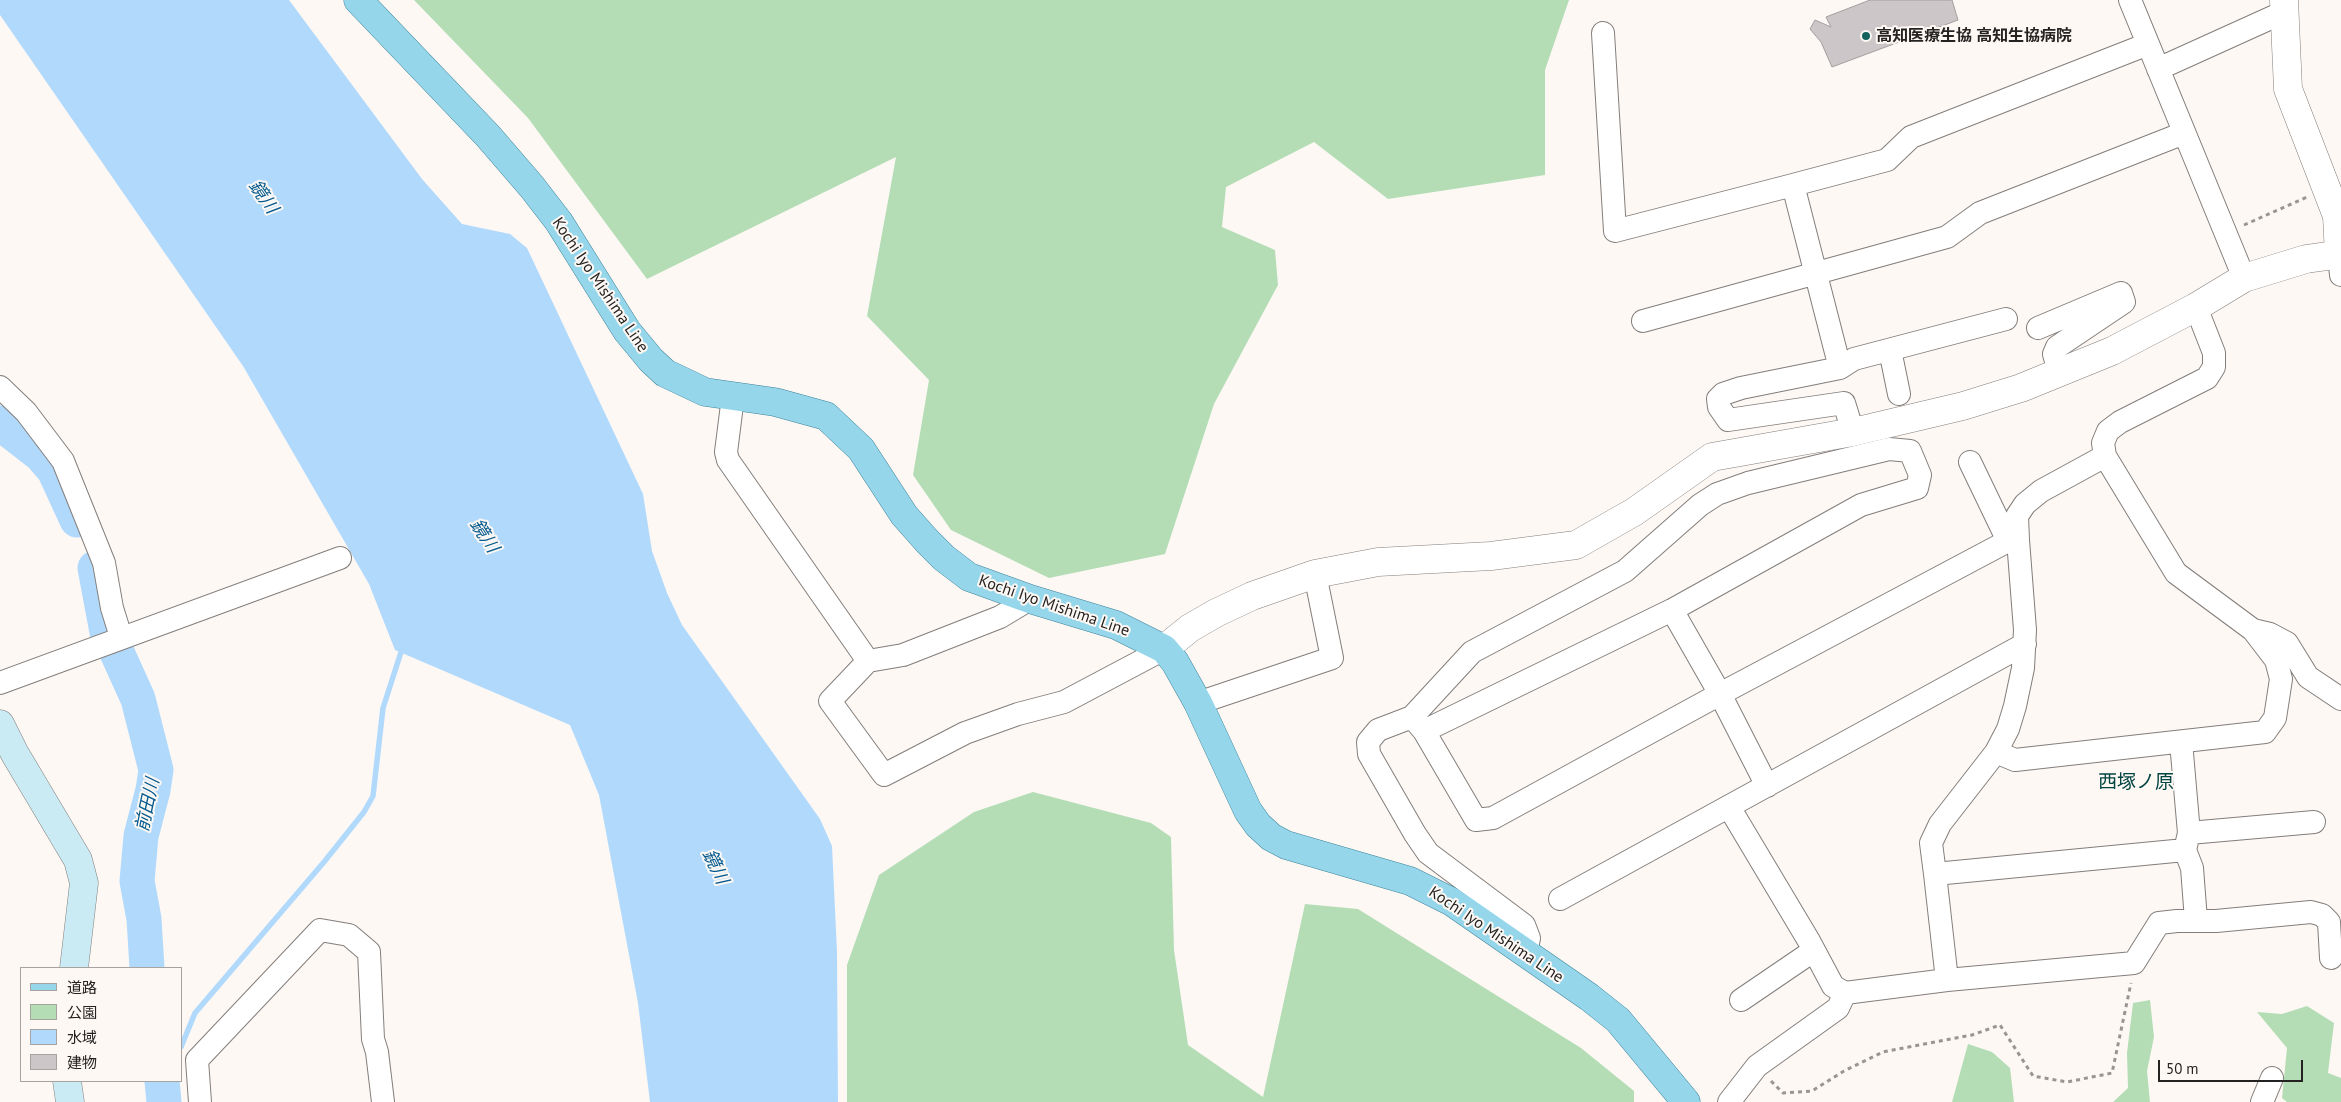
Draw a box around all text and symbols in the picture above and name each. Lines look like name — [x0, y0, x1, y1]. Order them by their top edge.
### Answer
place label: 高知医療生協 高知生協病院 — [1876, 26, 2072, 46]
marker: 高知医療生協 高知生協病院 — [1860, 30, 1872, 42]
water label: 鏡川 — [244, 176, 282, 218]
street label: Kochi Iyo Mishima Line — [548, 214, 652, 356]
water label: 鏡川 — [465, 515, 503, 557]
street label: Kochi Iyo Mishima Line — [976, 571, 1132, 641]
district label: 西塚ノ原 — [2098, 772, 2174, 794]
water label: 前田川 — [132, 776, 164, 834]
water label: 鏡川 — [697, 846, 733, 888]
street label: Kochi Iyo Mishima Line — [1425, 883, 1567, 987]
legend — [20, 967, 182, 1082]
text: 道路 — [67, 978, 97, 997]
text: 公園 — [67, 1003, 97, 1022]
text: 水域 — [67, 1028, 97, 1047]
scale bar — [2161, 1050, 2306, 1082]
text: 建物 — [67, 1053, 97, 1072]
text: 50 m — [2166, 1059, 2199, 1078]

